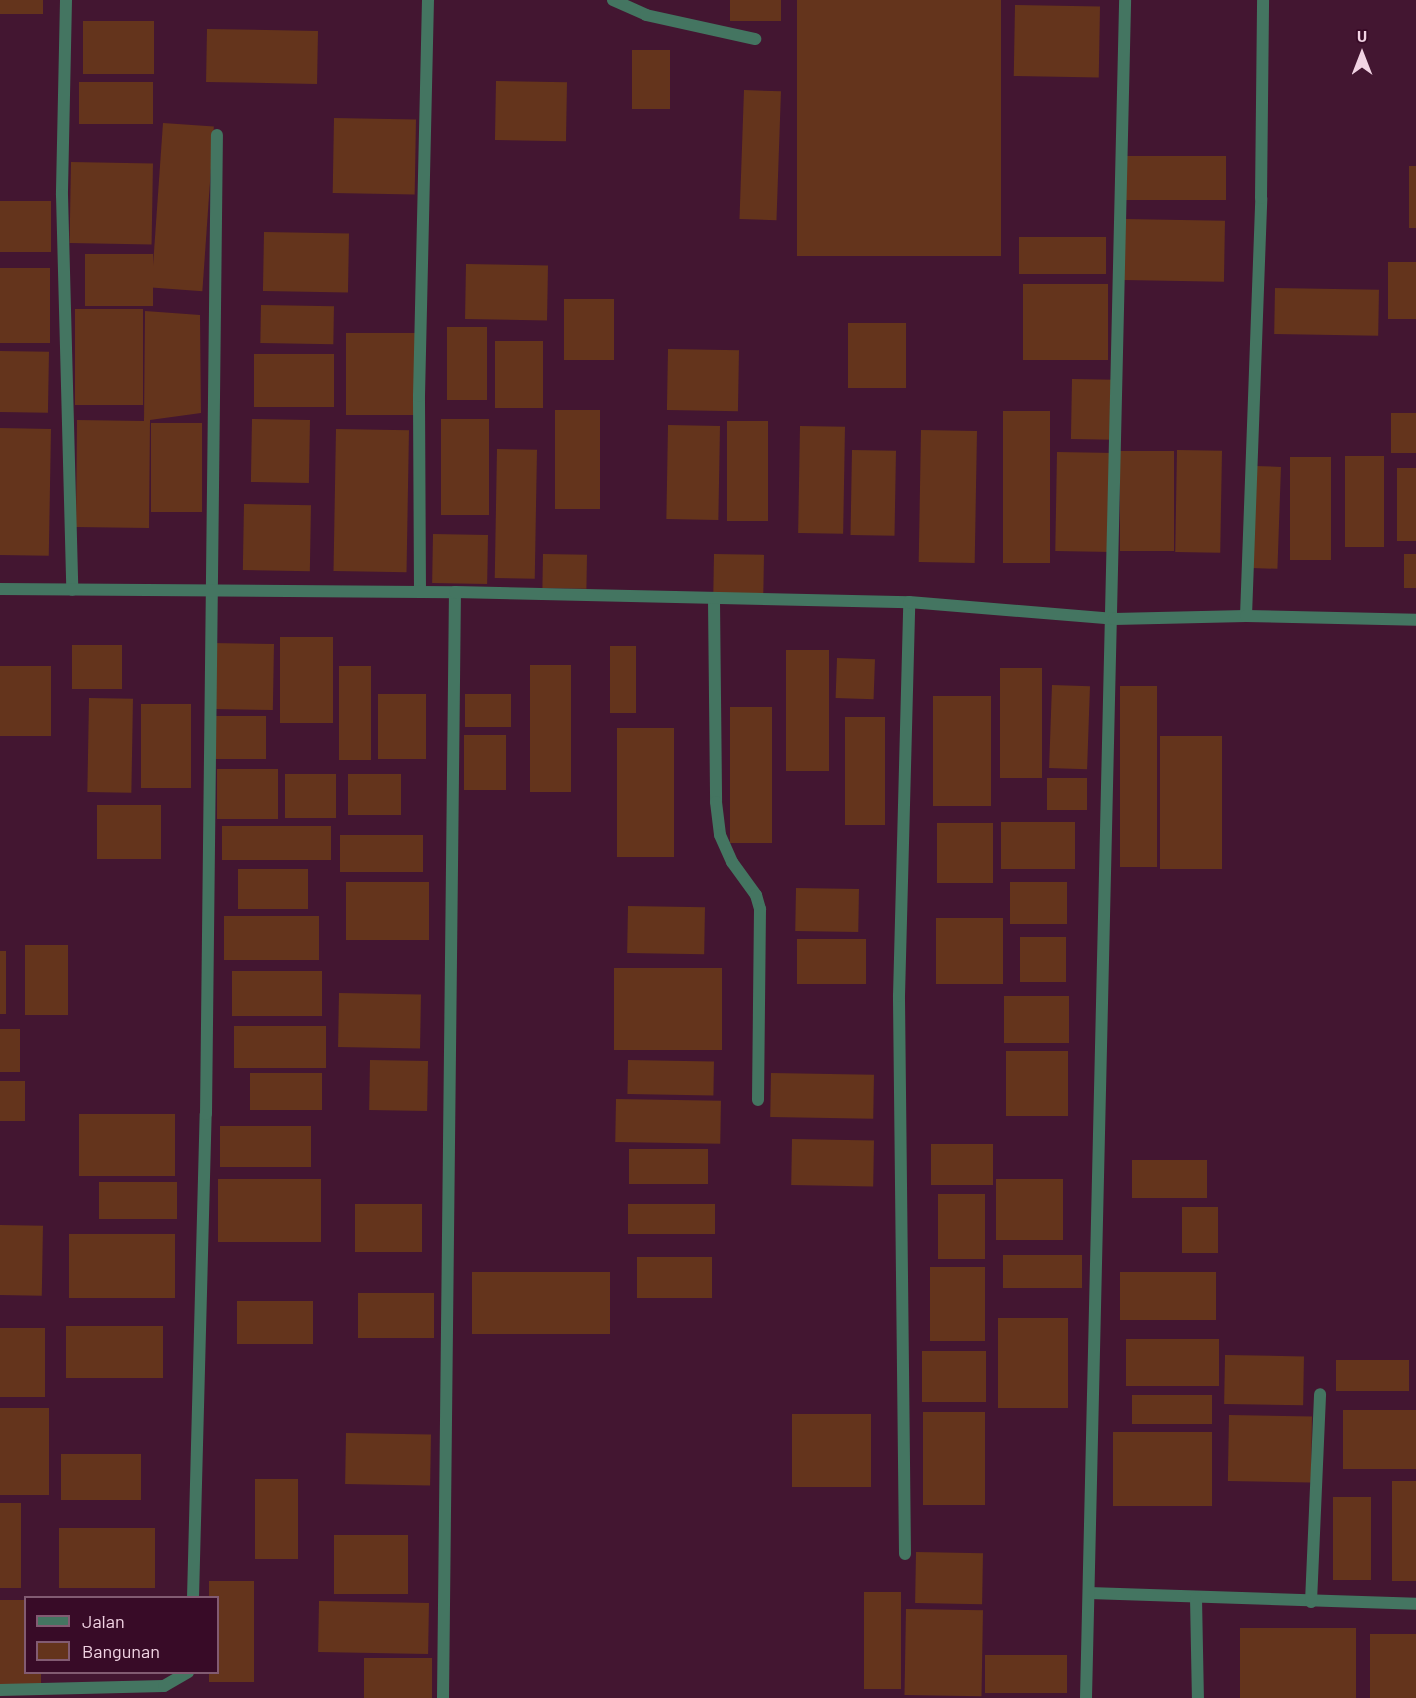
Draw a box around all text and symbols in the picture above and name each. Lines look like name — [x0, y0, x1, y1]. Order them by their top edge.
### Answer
north arrow — [1332, 24, 1392, 84]
text: U — [1357, 26, 1367, 45]
legend — [24, 1596, 219, 1674]
text: Jalan — [82, 1610, 125, 1632]
text: Bangunan — [82, 1640, 160, 1662]

